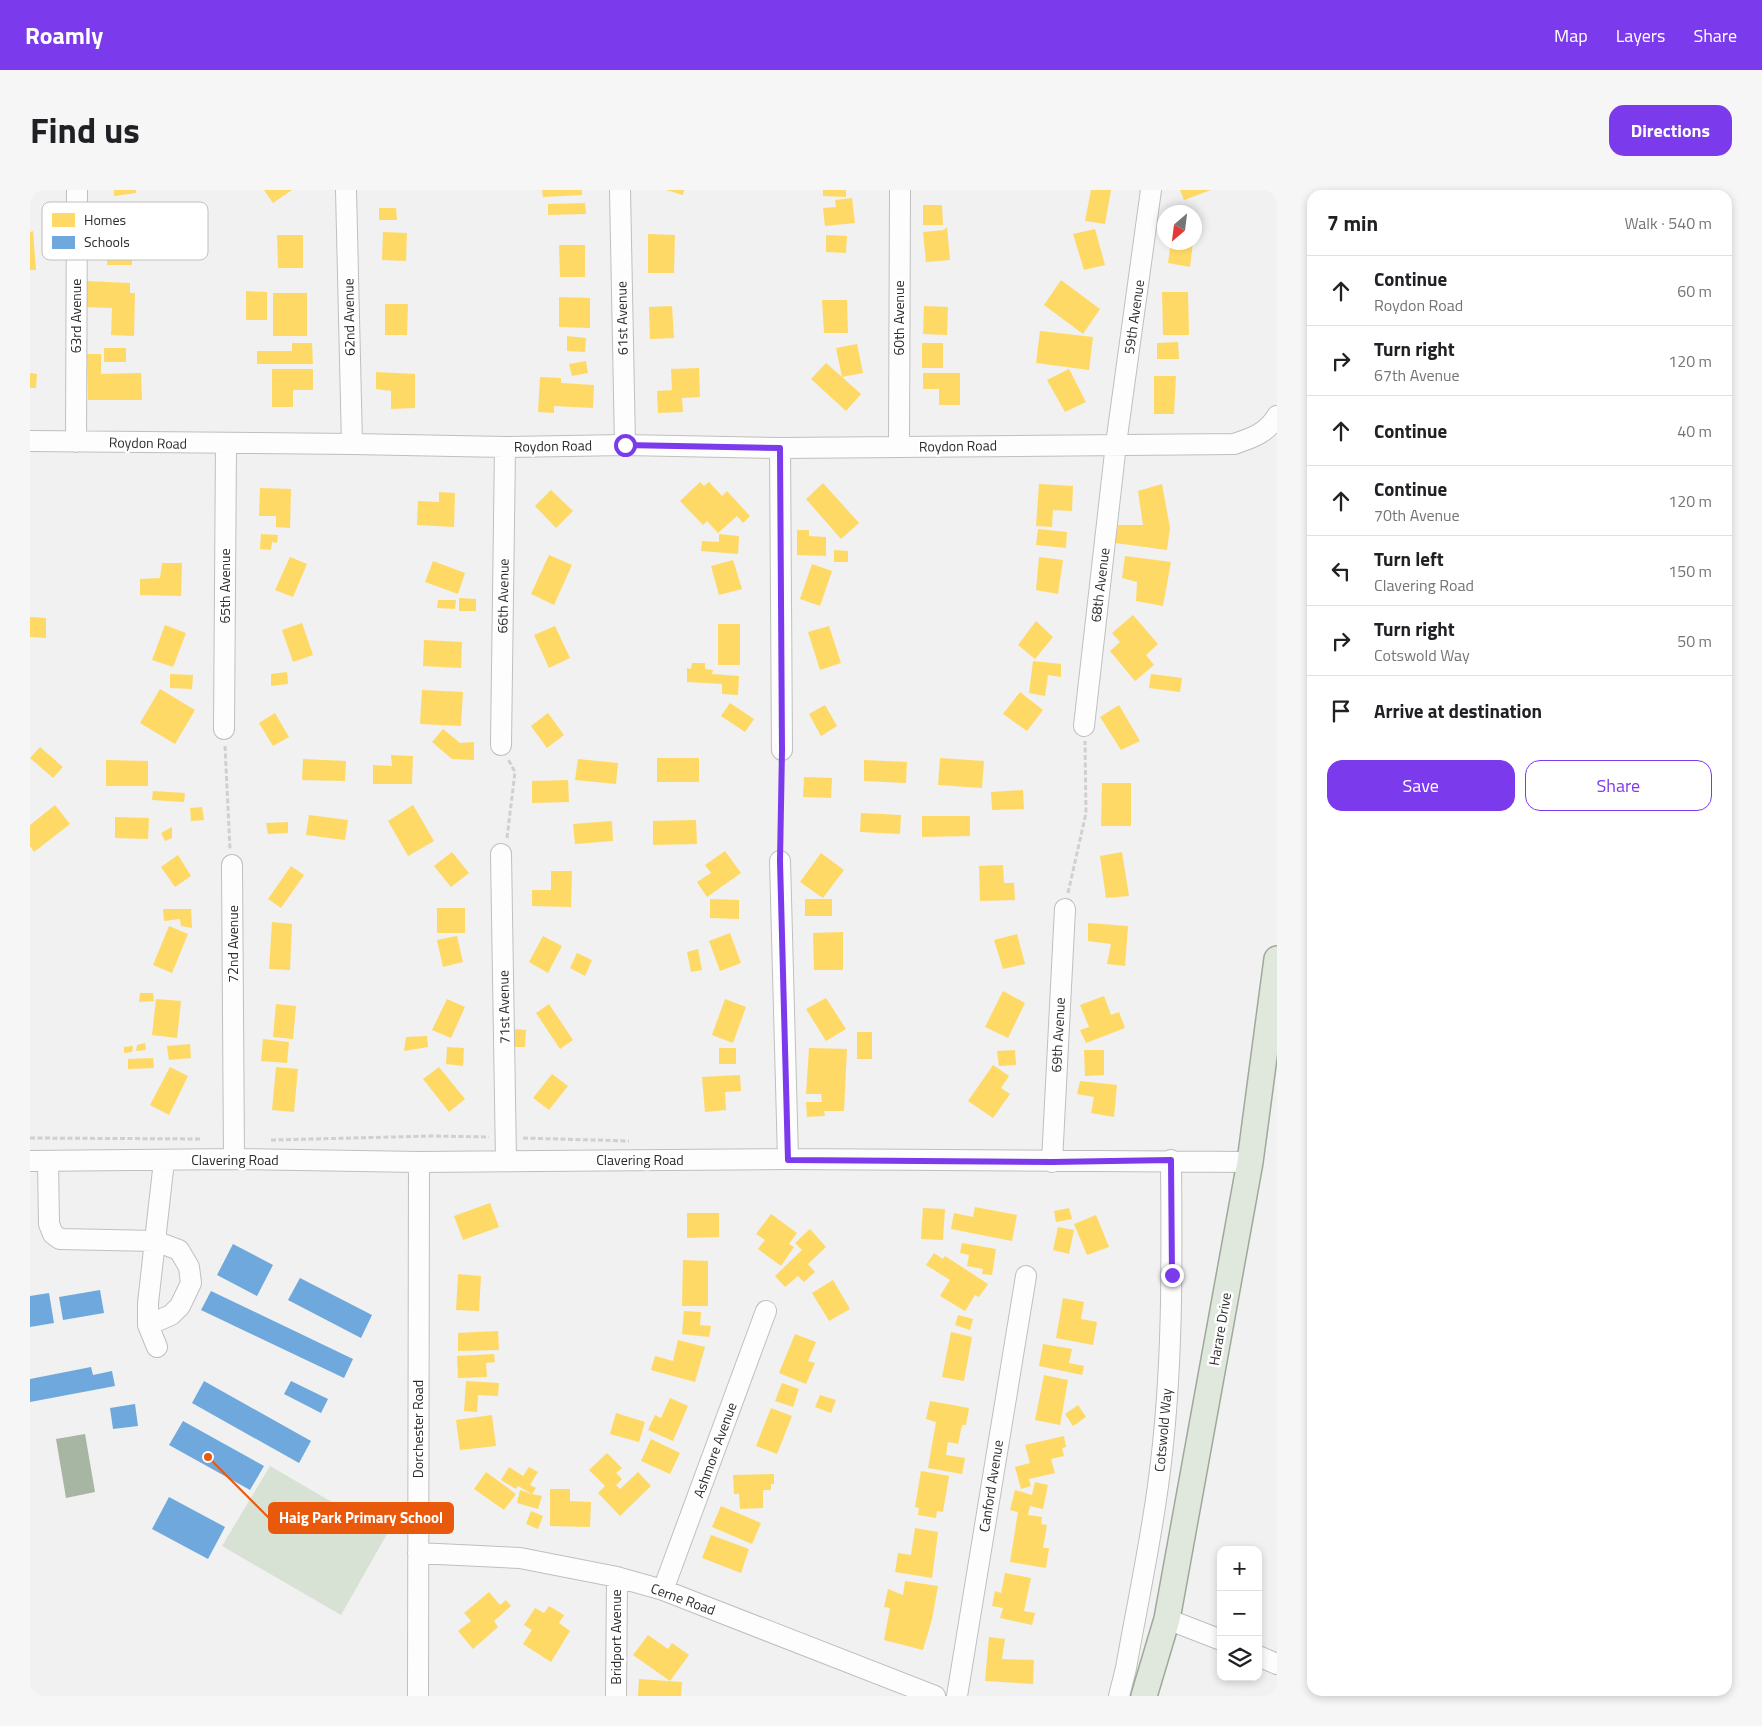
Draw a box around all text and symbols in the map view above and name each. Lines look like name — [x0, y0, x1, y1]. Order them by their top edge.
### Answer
text: Roamly — [25, 17, 103, 53]
text: Map — [1554, 22, 1588, 49]
text: Layers — [1616, 22, 1665, 49]
text: Share — [1693, 22, 1737, 49]
text: Find us — [30, 103, 140, 157]
button: Directions — [1609, 105, 1732, 156]
legend — [42, 202, 208, 260]
north arrow — [1157, 205, 1202, 250]
text: 7 min — [1327, 207, 1378, 239]
text: Homes — [84, 209, 126, 230]
text: Walk · 540 m — [1624, 211, 1712, 235]
text: Schools — [84, 231, 130, 252]
text: Continue — [1374, 264, 1447, 293]
icon: ahead — [1327, 277, 1355, 305]
street label: 62nd Avenue — [337, 278, 360, 356]
street label: 59th Avenue — [1118, 278, 1149, 356]
street label: 63rd Avenue — [65, 279, 86, 353]
text: 60 m — [1677, 279, 1712, 303]
street label: 61st Avenue — [610, 281, 633, 355]
street label: 60th Avenue — [888, 281, 909, 355]
text: Roydon Road — [1374, 293, 1463, 317]
text: Turn right — [1374, 334, 1455, 363]
icon: right — [1327, 347, 1355, 375]
text: 120 m — [1668, 349, 1712, 373]
text: 67th Avenue — [1374, 363, 1460, 387]
text: Continue — [1374, 416, 1447, 445]
icon: ahead — [1327, 417, 1355, 445]
text: 40 m — [1677, 419, 1712, 443]
street label: Roydon Road — [109, 431, 187, 454]
street label: Roydon Road — [514, 434, 592, 457]
route start — [614, 434, 637, 457]
street label: Roydon Road — [919, 434, 997, 457]
text: Continue — [1374, 474, 1447, 503]
icon: ahead — [1327, 487, 1355, 515]
text: 120 m — [1668, 489, 1712, 513]
text: 70th Avenue — [1374, 503, 1460, 527]
text: Turn left — [1374, 544, 1444, 573]
street label: 68th Avenue — [1085, 546, 1114, 623]
street label: 65th Avenue — [214, 549, 235, 623]
icon: left — [1327, 557, 1355, 585]
street label: 66th Avenue — [491, 558, 514, 634]
text: 150 m — [1668, 559, 1712, 583]
text: Clavering Road — [1374, 573, 1474, 597]
text: Turn right — [1374, 614, 1455, 643]
icon: right — [1327, 627, 1355, 655]
text: 50 m — [1677, 629, 1712, 653]
text: Cotswold Way — [1374, 643, 1470, 667]
text: Arrive at destination — [1374, 696, 1542, 725]
icon: arrive — [1327, 697, 1355, 725]
button: Save — [1327, 760, 1515, 811]
button: Share — [1525, 760, 1712, 811]
street label: 72nd Avenue — [222, 905, 243, 983]
street label: 71st Avenue — [492, 970, 515, 1044]
street label: 69th Avenue — [1045, 997, 1070, 1073]
street label: Clavering Road — [191, 1149, 279, 1170]
street label: Clavering Road — [596, 1149, 684, 1170]
route end — [1161, 1264, 1184, 1287]
street label: Harare Drive — [1203, 1291, 1236, 1367]
street label: Dorchester Road — [407, 1380, 428, 1478]
street label: Cotswold Way — [1148, 1387, 1177, 1473]
street label: Ashmore Avenue — [688, 1399, 742, 1500]
street label: Canford Avenue — [973, 1438, 1008, 1533]
callout: Haig Park Primary School — [269, 1503, 453, 1533]
text: Haig Park Primary School — [279, 1506, 443, 1529]
map controls — [1217, 1546, 1262, 1681]
button: + — [1217, 1546, 1262, 1591]
street label: Cerne Road — [648, 1577, 718, 1620]
street label: Bridport Avenue — [605, 1589, 626, 1685]
button: − — [1217, 1591, 1262, 1636]
button: layers — [1217, 1636, 1262, 1681]

